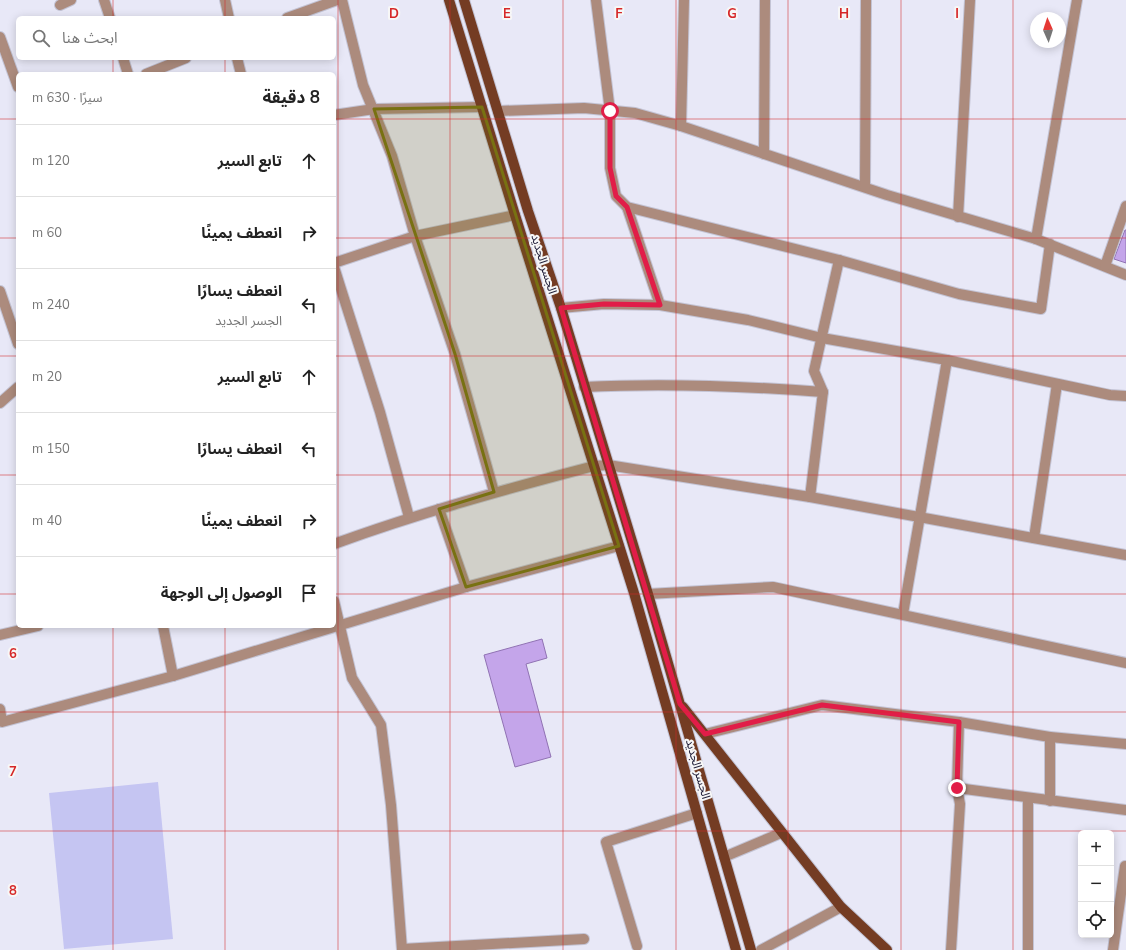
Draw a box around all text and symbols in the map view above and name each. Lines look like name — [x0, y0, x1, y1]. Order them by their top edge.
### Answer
text: D — [389, 5, 399, 23]
text: E — [503, 5, 511, 23]
text: F — [615, 5, 623, 23]
text: G — [727, 5, 737, 23]
text: H — [839, 5, 849, 23]
text: I — [955, 5, 959, 23]
north arrow — [1030, 12, 1066, 48]
search box — [16, 16, 336, 60]
icon: search — [30, 27, 52, 49]
text: ابحث هنا — [62, 28, 118, 48]
text: 8 دقيقة — [262, 86, 320, 109]
text: سيرًا · 630 m — [32, 89, 103, 107]
route start — [601, 102, 619, 120]
icon: ahead — [298, 150, 320, 172]
text: تابع السير — [218, 151, 282, 171]
text: 120 m — [32, 152, 70, 170]
icon: right — [298, 222, 320, 244]
text: انعطف يمينًا — [201, 223, 282, 243]
text: 60 m — [32, 224, 62, 242]
street label: الجسر الجديد — [527, 232, 561, 296]
text: انعطف يسارًا — [197, 281, 282, 301]
icon: left — [298, 294, 320, 316]
text: 240 m — [32, 296, 70, 314]
text: الجسر الجديد — [215, 312, 282, 330]
icon: ahead — [298, 366, 320, 388]
text: تابع السير — [218, 367, 282, 387]
text: 20 m — [32, 368, 62, 386]
icon: left — [298, 438, 320, 460]
text: انعطف يسارًا — [197, 439, 282, 459]
text: 150 m — [32, 440, 70, 458]
icon: right — [298, 510, 320, 532]
text: انعطف يمينًا — [201, 511, 282, 531]
text: 40 m — [32, 512, 62, 530]
icon: arrive — [298, 582, 320, 604]
text: الوصول إلى الوجهة — [161, 583, 282, 603]
text: 6 — [9, 645, 17, 663]
street label: الجسر الجديد — [682, 737, 714, 801]
text: 7 — [9, 763, 17, 781]
route end — [948, 779, 966, 797]
map controls — [1078, 830, 1114, 938]
button: + — [1078, 830, 1114, 866]
button: − — [1078, 866, 1114, 902]
text: 8 — [9, 882, 17, 900]
button: locate — [1078, 902, 1114, 938]

